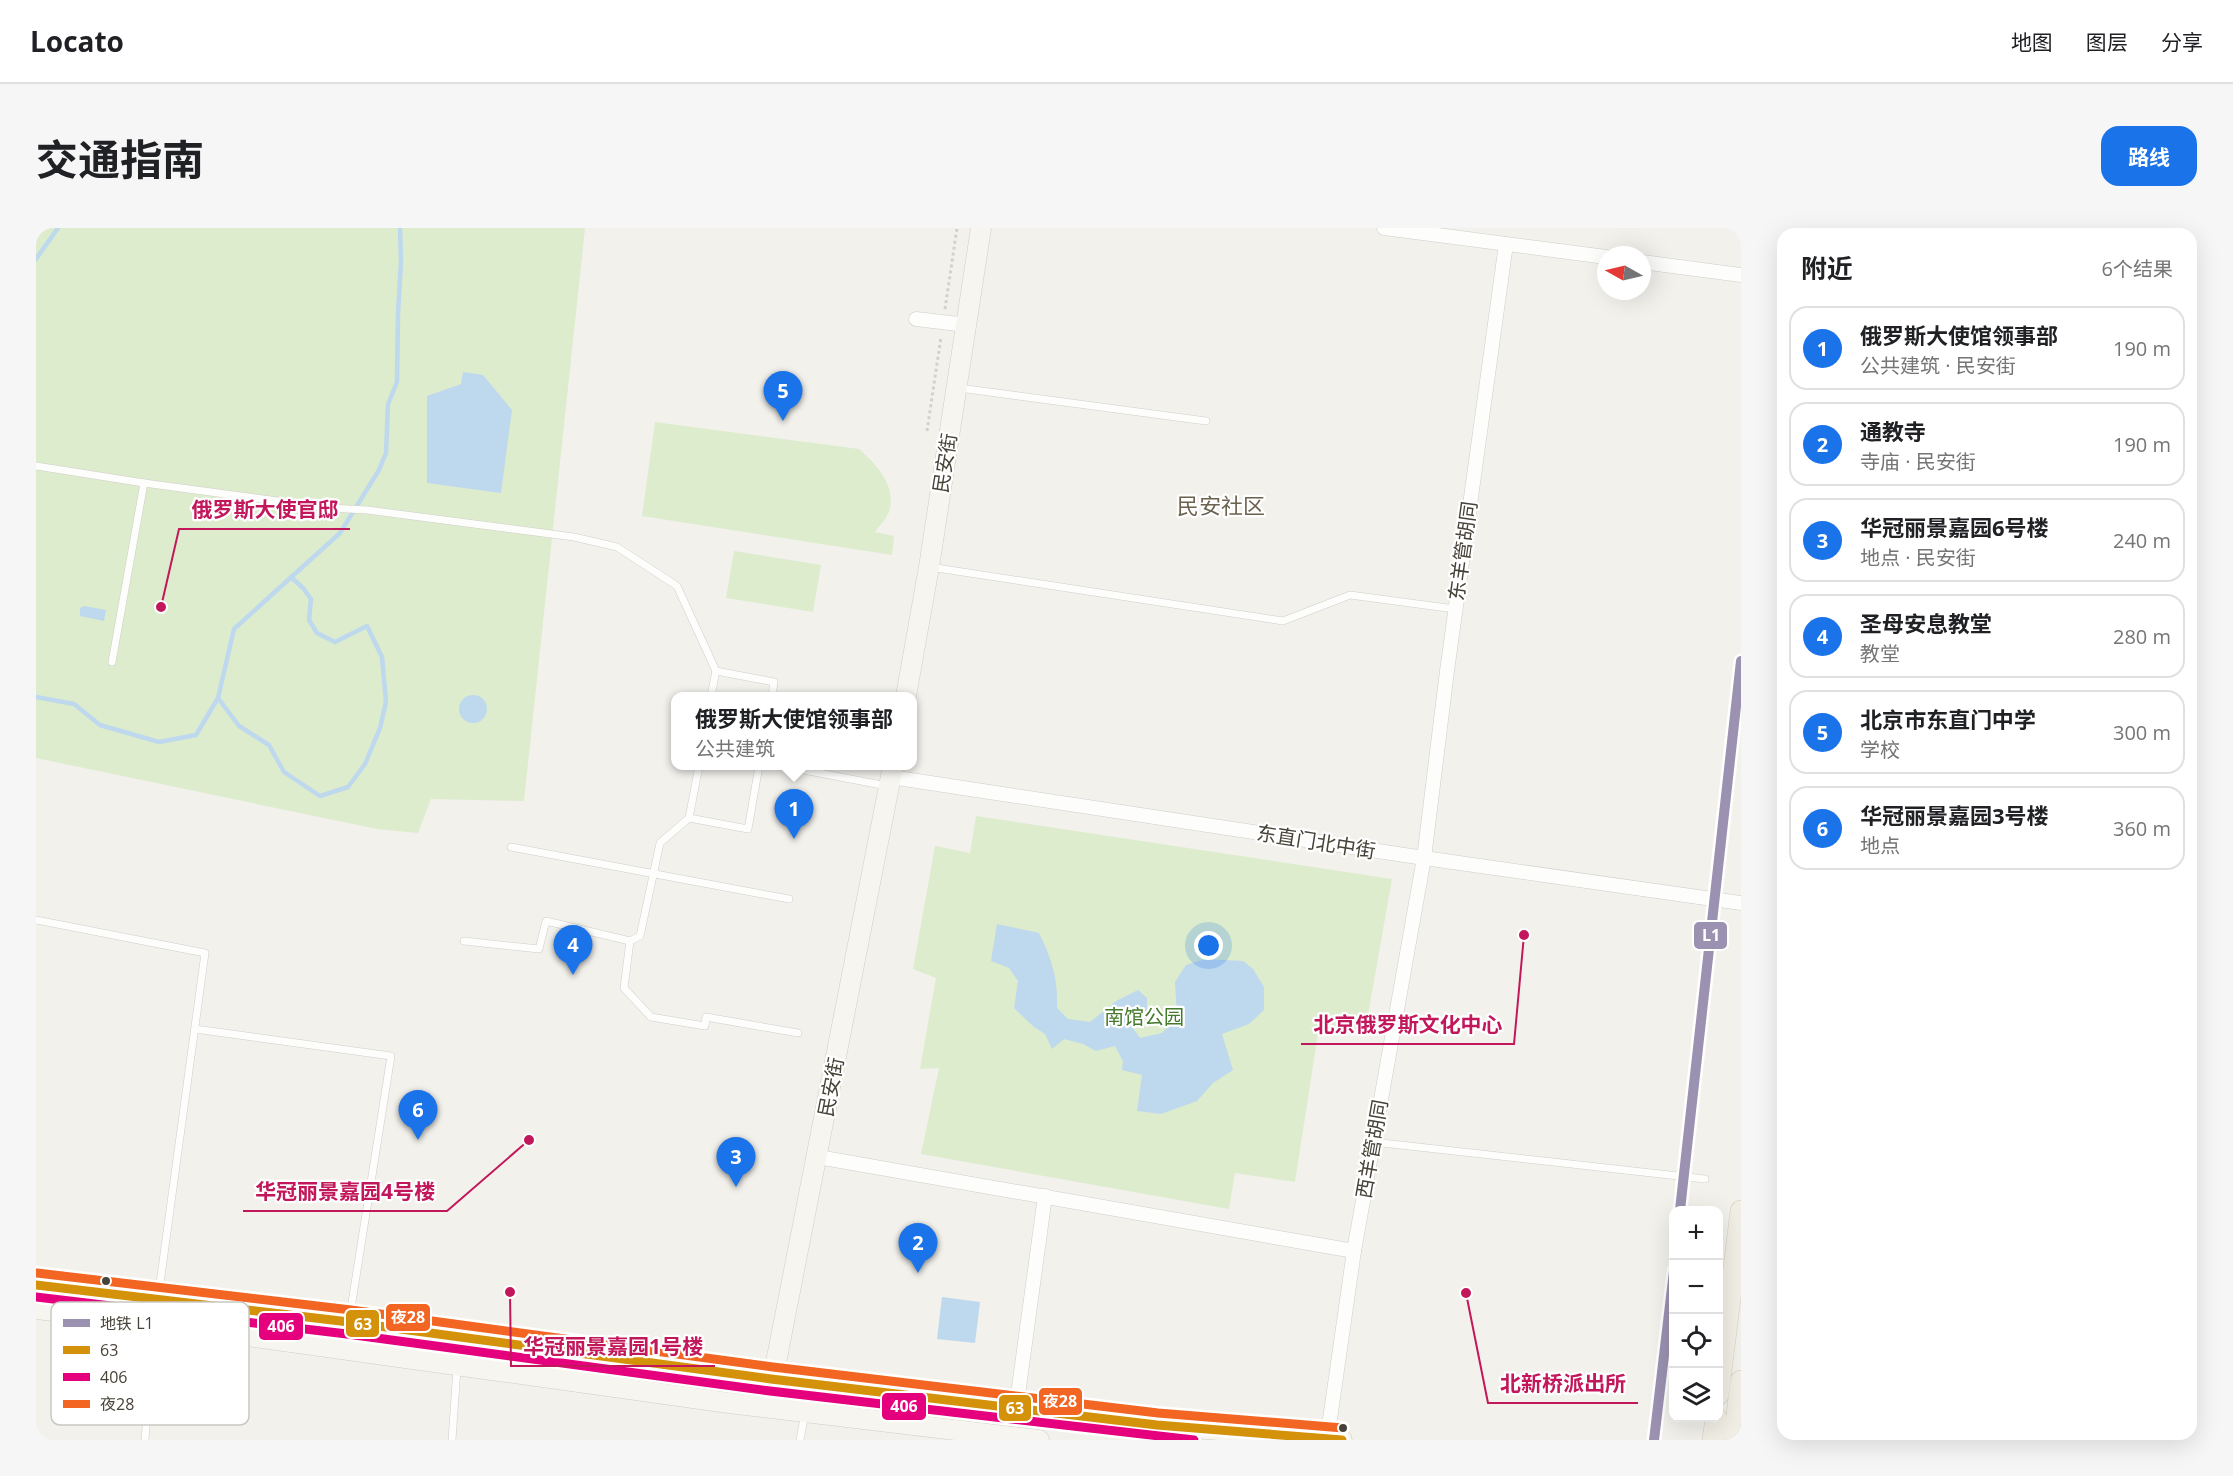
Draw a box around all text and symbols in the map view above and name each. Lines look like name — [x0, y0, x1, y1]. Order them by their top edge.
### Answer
text: Locato — [30, 22, 124, 60]
text: 地图 — [2011, 28, 2053, 56]
text: 图层 — [2086, 28, 2128, 56]
text: 分享 — [2161, 28, 2203, 56]
button: 路线 — [2101, 126, 2197, 186]
text: 交通指南 — [36, 130, 204, 187]
north arrow — [1597, 246, 1651, 300]
text: 附近 — [1801, 250, 1853, 286]
text: 6个结果 — [2102, 255, 2173, 282]
text: 俄罗斯大使馆领事部 — [1860, 320, 2058, 350]
text: 1 — [1817, 335, 1828, 362]
text: 190 m — [2113, 335, 2171, 362]
text: 公共建筑 · 民安街 — [1860, 352, 2016, 379]
pin: 5 — [764, 372, 802, 421]
text: 通教寺 — [1860, 416, 1926, 446]
street label: 民安街 — [926, 431, 963, 495]
text: 2 — [1817, 431, 1828, 458]
text: 190 m — [2113, 431, 2171, 458]
text: 寺庙 · 民安街 — [1860, 448, 1976, 475]
callout: 俄罗斯大使官邸 — [179, 490, 350, 529]
district label: 民安社区 — [1177, 490, 1265, 520]
text: 俄罗斯大使官邸 — [192, 495, 339, 523]
street label: 东羊管胡同 — [1442, 500, 1483, 602]
text: 华冠丽景嘉园6号楼 — [1860, 512, 2049, 542]
text: 3 — [1817, 527, 1828, 554]
text: 240 m — [2113, 527, 2171, 554]
text: 地点 · 民安街 — [1860, 544, 1976, 571]
text: 圣母安息教堂 — [1860, 608, 1992, 638]
text: 4 — [1817, 623, 1828, 650]
text: 280 m — [2113, 623, 2171, 650]
text: 教堂 — [1860, 640, 1900, 667]
popup — [671, 692, 917, 770]
text: 俄罗斯大使馆领事部 — [695, 703, 893, 733]
text: 北京市东直门中学 — [1860, 704, 2036, 734]
text: 5 — [1817, 719, 1828, 746]
text: 300 m — [2113, 719, 2171, 746]
text: 公共建筑 — [695, 735, 775, 762]
text: 学校 — [1860, 736, 1900, 763]
pin: 1 — [774, 790, 813, 839]
text: 华冠丽景嘉园3号楼 — [1860, 800, 2049, 830]
text: 6 — [1817, 815, 1828, 842]
text: 360 m — [2113, 815, 2171, 842]
street label: 东直门北中街 — [1255, 819, 1377, 864]
text: 地点 — [1860, 832, 1900, 859]
line badge: L1 — [1693, 921, 1728, 950]
text: L1 — [1702, 924, 1720, 946]
pin: 4 — [554, 926, 592, 975]
your location — [1194, 931, 1223, 960]
park label: 南馆公园 — [1104, 1003, 1184, 1030]
callout: 北京俄罗斯文化中心 — [1301, 1005, 1514, 1044]
text: 北京俄罗斯文化中心 — [1314, 1010, 1503, 1038]
street label: 民安街 — [812, 1055, 849, 1119]
pin: 6 — [398, 1090, 437, 1140]
street label: 西羊管胡同 — [1350, 1097, 1393, 1200]
pin: 3 — [716, 1138, 756, 1187]
callout: 华冠丽景嘉园4号楼 — [243, 1172, 447, 1211]
text: 华冠丽景嘉园4号楼 — [255, 1177, 435, 1205]
map controls — [1669, 1206, 1723, 1422]
button: + — [1669, 1206, 1723, 1260]
pin: 2 — [898, 1224, 938, 1273]
button: − — [1669, 1260, 1723, 1314]
unlabelled marker — [100, 1275, 112, 1287]
legend — [51, 1302, 249, 1425]
line badge: 夜28 — [385, 1303, 431, 1332]
text: 夜28 — [391, 1306, 425, 1328]
line badge: 63 — [345, 1309, 380, 1338]
text: 地铁 L1 — [100, 1312, 154, 1334]
line badge: 406 — [258, 1312, 304, 1341]
text: 63 — [354, 1313, 372, 1335]
button: locate — [1669, 1314, 1723, 1368]
text: 406 — [267, 1315, 295, 1337]
callout: 华冠丽景嘉园1号楼 — [511, 1327, 715, 1366]
text: 华冠丽景嘉园1号楼 — [523, 1332, 703, 1360]
text: 63 — [100, 1339, 118, 1361]
callout: 北新桥派出所 — [1488, 1364, 1638, 1403]
text: 406 — [100, 1366, 127, 1388]
button: layers — [1669, 1368, 1723, 1422]
text: 北新桥派出所 — [1500, 1369, 1626, 1397]
line badge: 夜28 — [1038, 1387, 1083, 1416]
text: 夜28 — [1043, 1390, 1077, 1412]
line badge: 406 — [881, 1392, 927, 1421]
text: 夜28 — [100, 1393, 134, 1415]
line badge: 63 — [998, 1394, 1032, 1422]
text: 406 — [890, 1395, 918, 1417]
text: 63 — [1006, 1397, 1024, 1419]
unlabelled marker — [1337, 1422, 1349, 1434]

